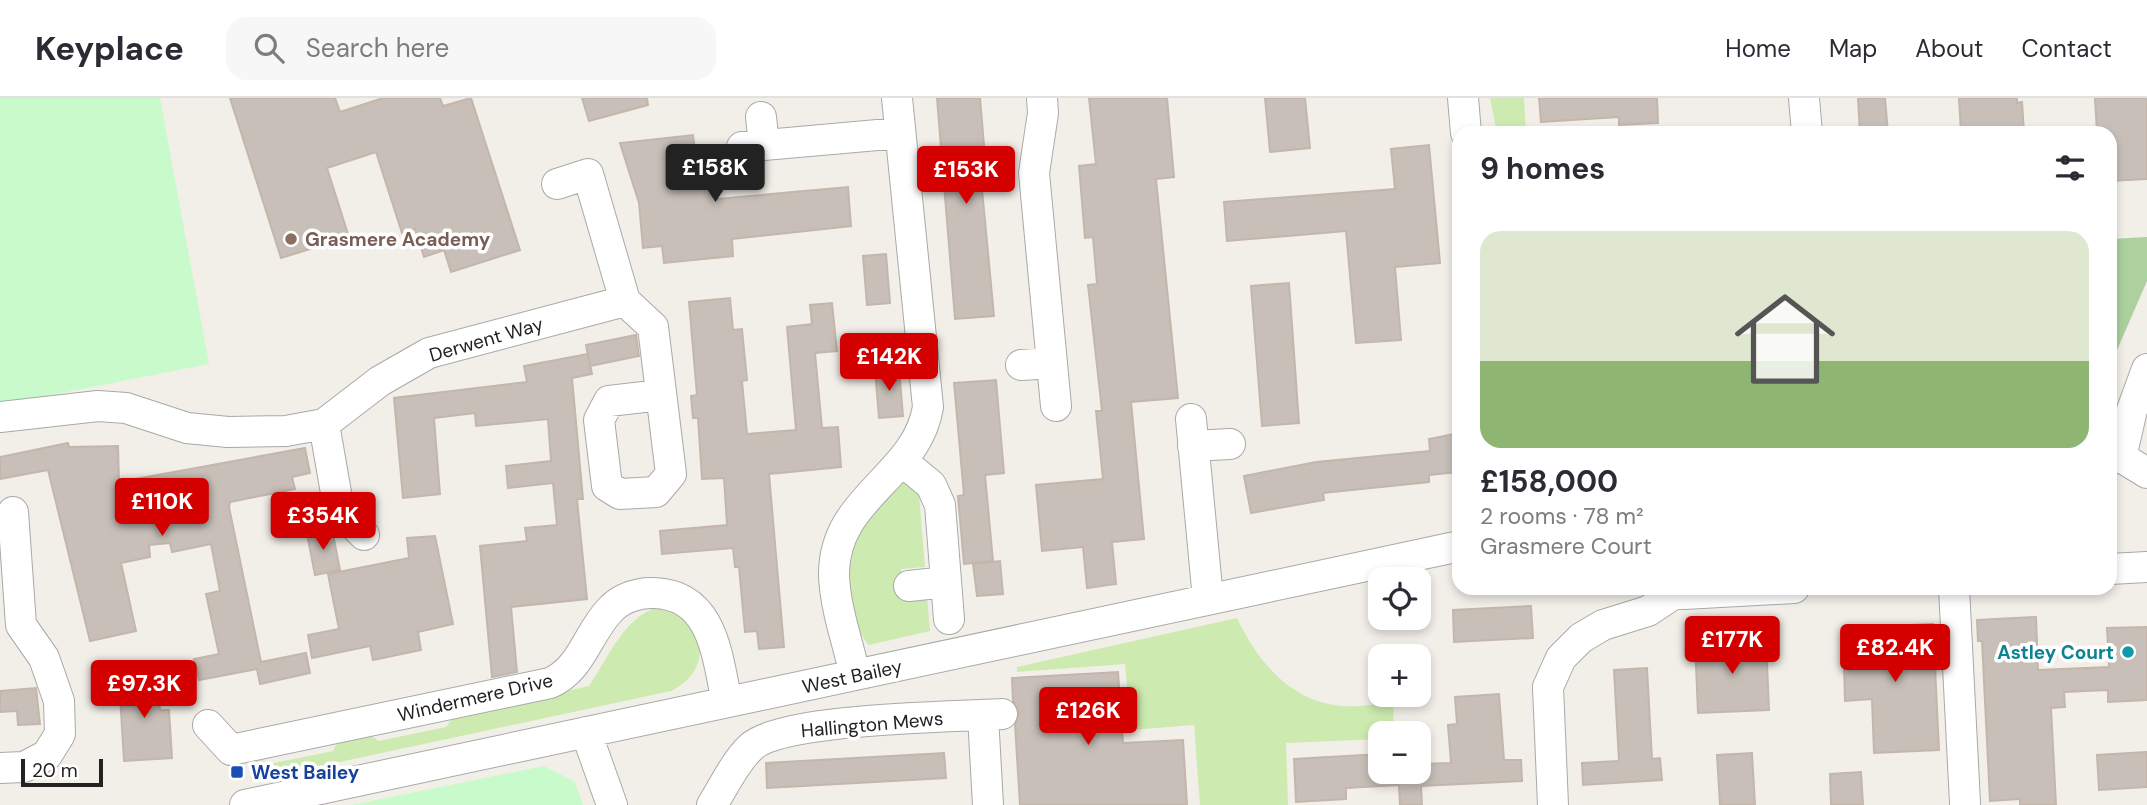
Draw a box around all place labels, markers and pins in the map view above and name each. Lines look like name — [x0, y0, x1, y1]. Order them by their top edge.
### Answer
pin: £158K — [666, 144, 764, 204]
pin: £153K — [917, 146, 1015, 206]
place label: Grasmere Academy — [305, 227, 491, 252]
marker: Grasmere Academy — [283, 231, 299, 247]
pin: £142K — [840, 334, 938, 393]
pin: £110K — [113, 478, 211, 538]
pin: £354K — [274, 492, 372, 552]
pin: £177K — [1683, 616, 1781, 676]
pin: £82.4K — [1838, 624, 1952, 684]
place label: Astley Court — [1997, 640, 2114, 665]
marker: Astley Court — [2120, 644, 2136, 660]
pin: £97.3K — [87, 660, 201, 720]
pin: £126K — [1039, 688, 1137, 747]
place label: West Bailey — [251, 760, 360, 785]
marker: West Bailey — [229, 764, 245, 780]

